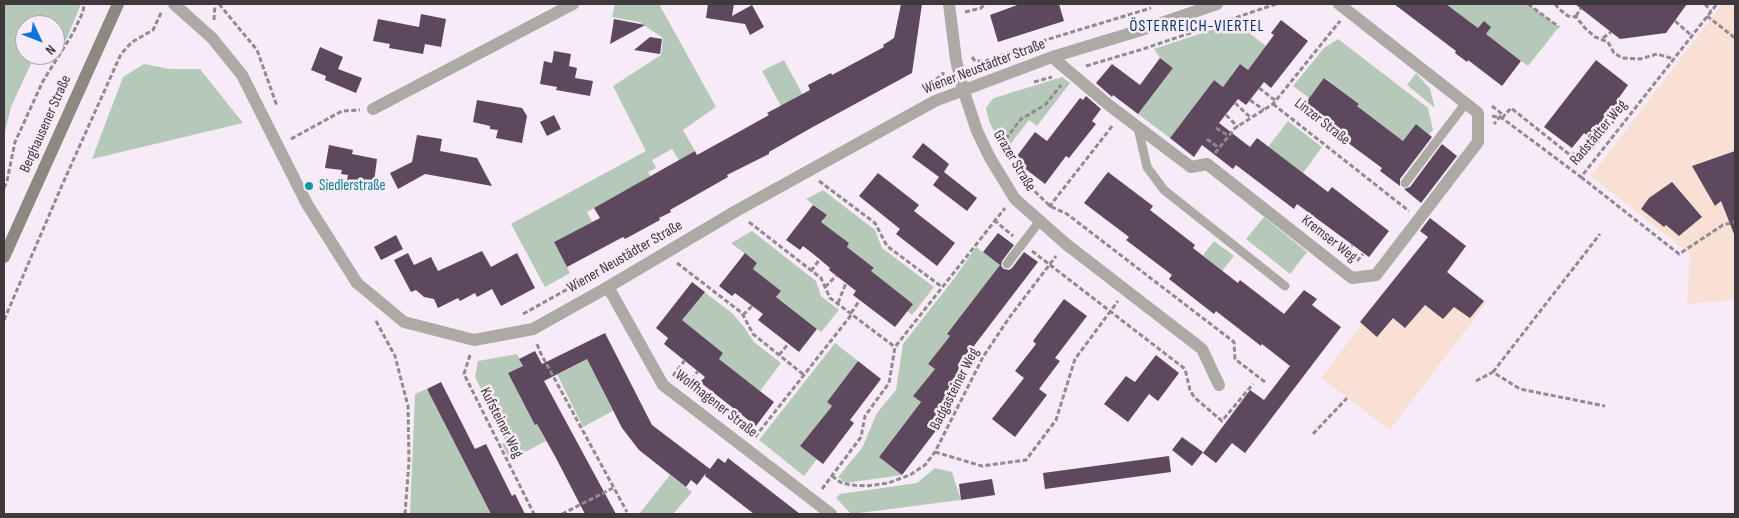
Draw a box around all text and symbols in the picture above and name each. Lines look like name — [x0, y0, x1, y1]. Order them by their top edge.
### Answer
north arrow — [15, 15, 65, 65]
district label: ÖSTERREICH-VIERTEL — [1127, 17, 1267, 37]
street label: Wiener Neustädter Straße — [920, 35, 1048, 99]
text: N — [42, 41, 59, 58]
street label: Berghausener Straße — [16, 72, 76, 176]
street label: Linzer Straße — [1291, 95, 1353, 149]
street label: Radstädter Weg — [1567, 97, 1631, 169]
street label: Grazer Straße — [989, 127, 1039, 195]
place label: Siedlerstraße — [319, 177, 386, 195]
marker: Siedlerstraße — [303, 180, 315, 192]
street label: Kremser Weg — [1297, 212, 1361, 266]
street label: Wiener Neustädter Straße — [564, 217, 686, 297]
street label: Badgasteiner Weg — [927, 345, 983, 433]
street label: Wolfhagener Straße — [671, 366, 761, 442]
street label: Kufsteiner Weg — [476, 385, 526, 461]

